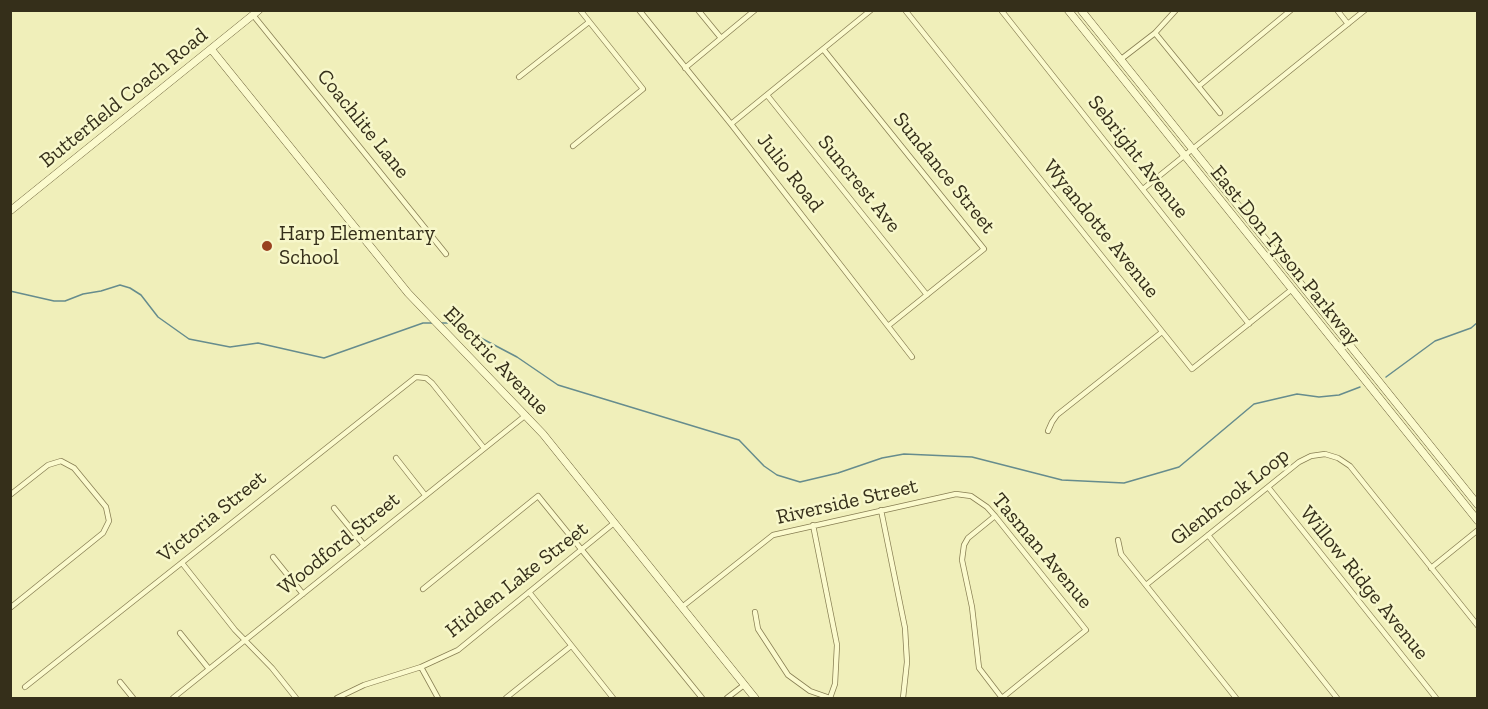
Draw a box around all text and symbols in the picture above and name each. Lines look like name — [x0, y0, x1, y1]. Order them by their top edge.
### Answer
street label: Butterfield Coach Road — [35, 23, 213, 173]
street label: Coachlite Lane — [311, 64, 415, 184]
street label: Sebright Avenue — [1082, 90, 1194, 224]
street label: Sundance Street — [888, 107, 1000, 239]
street label: Julio Road — [751, 129, 829, 217]
street label: Suncrest Ave — [812, 130, 906, 238]
street label: Wyandotte Avenue — [1037, 155, 1165, 303]
street label: East Don Tyson Parkway — [1205, 161, 1365, 351]
place label: Harp Elementary School — [279, 221, 435, 271]
marker: Harp Elementary School — [260, 239, 274, 253]
street label: Electric Avenue — [438, 302, 554, 420]
street label: Glenbrook Loop — [1166, 443, 1294, 551]
street label: Victoria Street — [153, 466, 271, 568]
street label: Riverside Street — [774, 474, 920, 530]
street label: Woodford Street — [273, 487, 405, 601]
street label: Tasman Avenue — [986, 488, 1098, 614]
street label: Willow Ridge Avenue — [1294, 501, 1434, 665]
street label: Hidden Lake Street — [441, 517, 593, 643]

